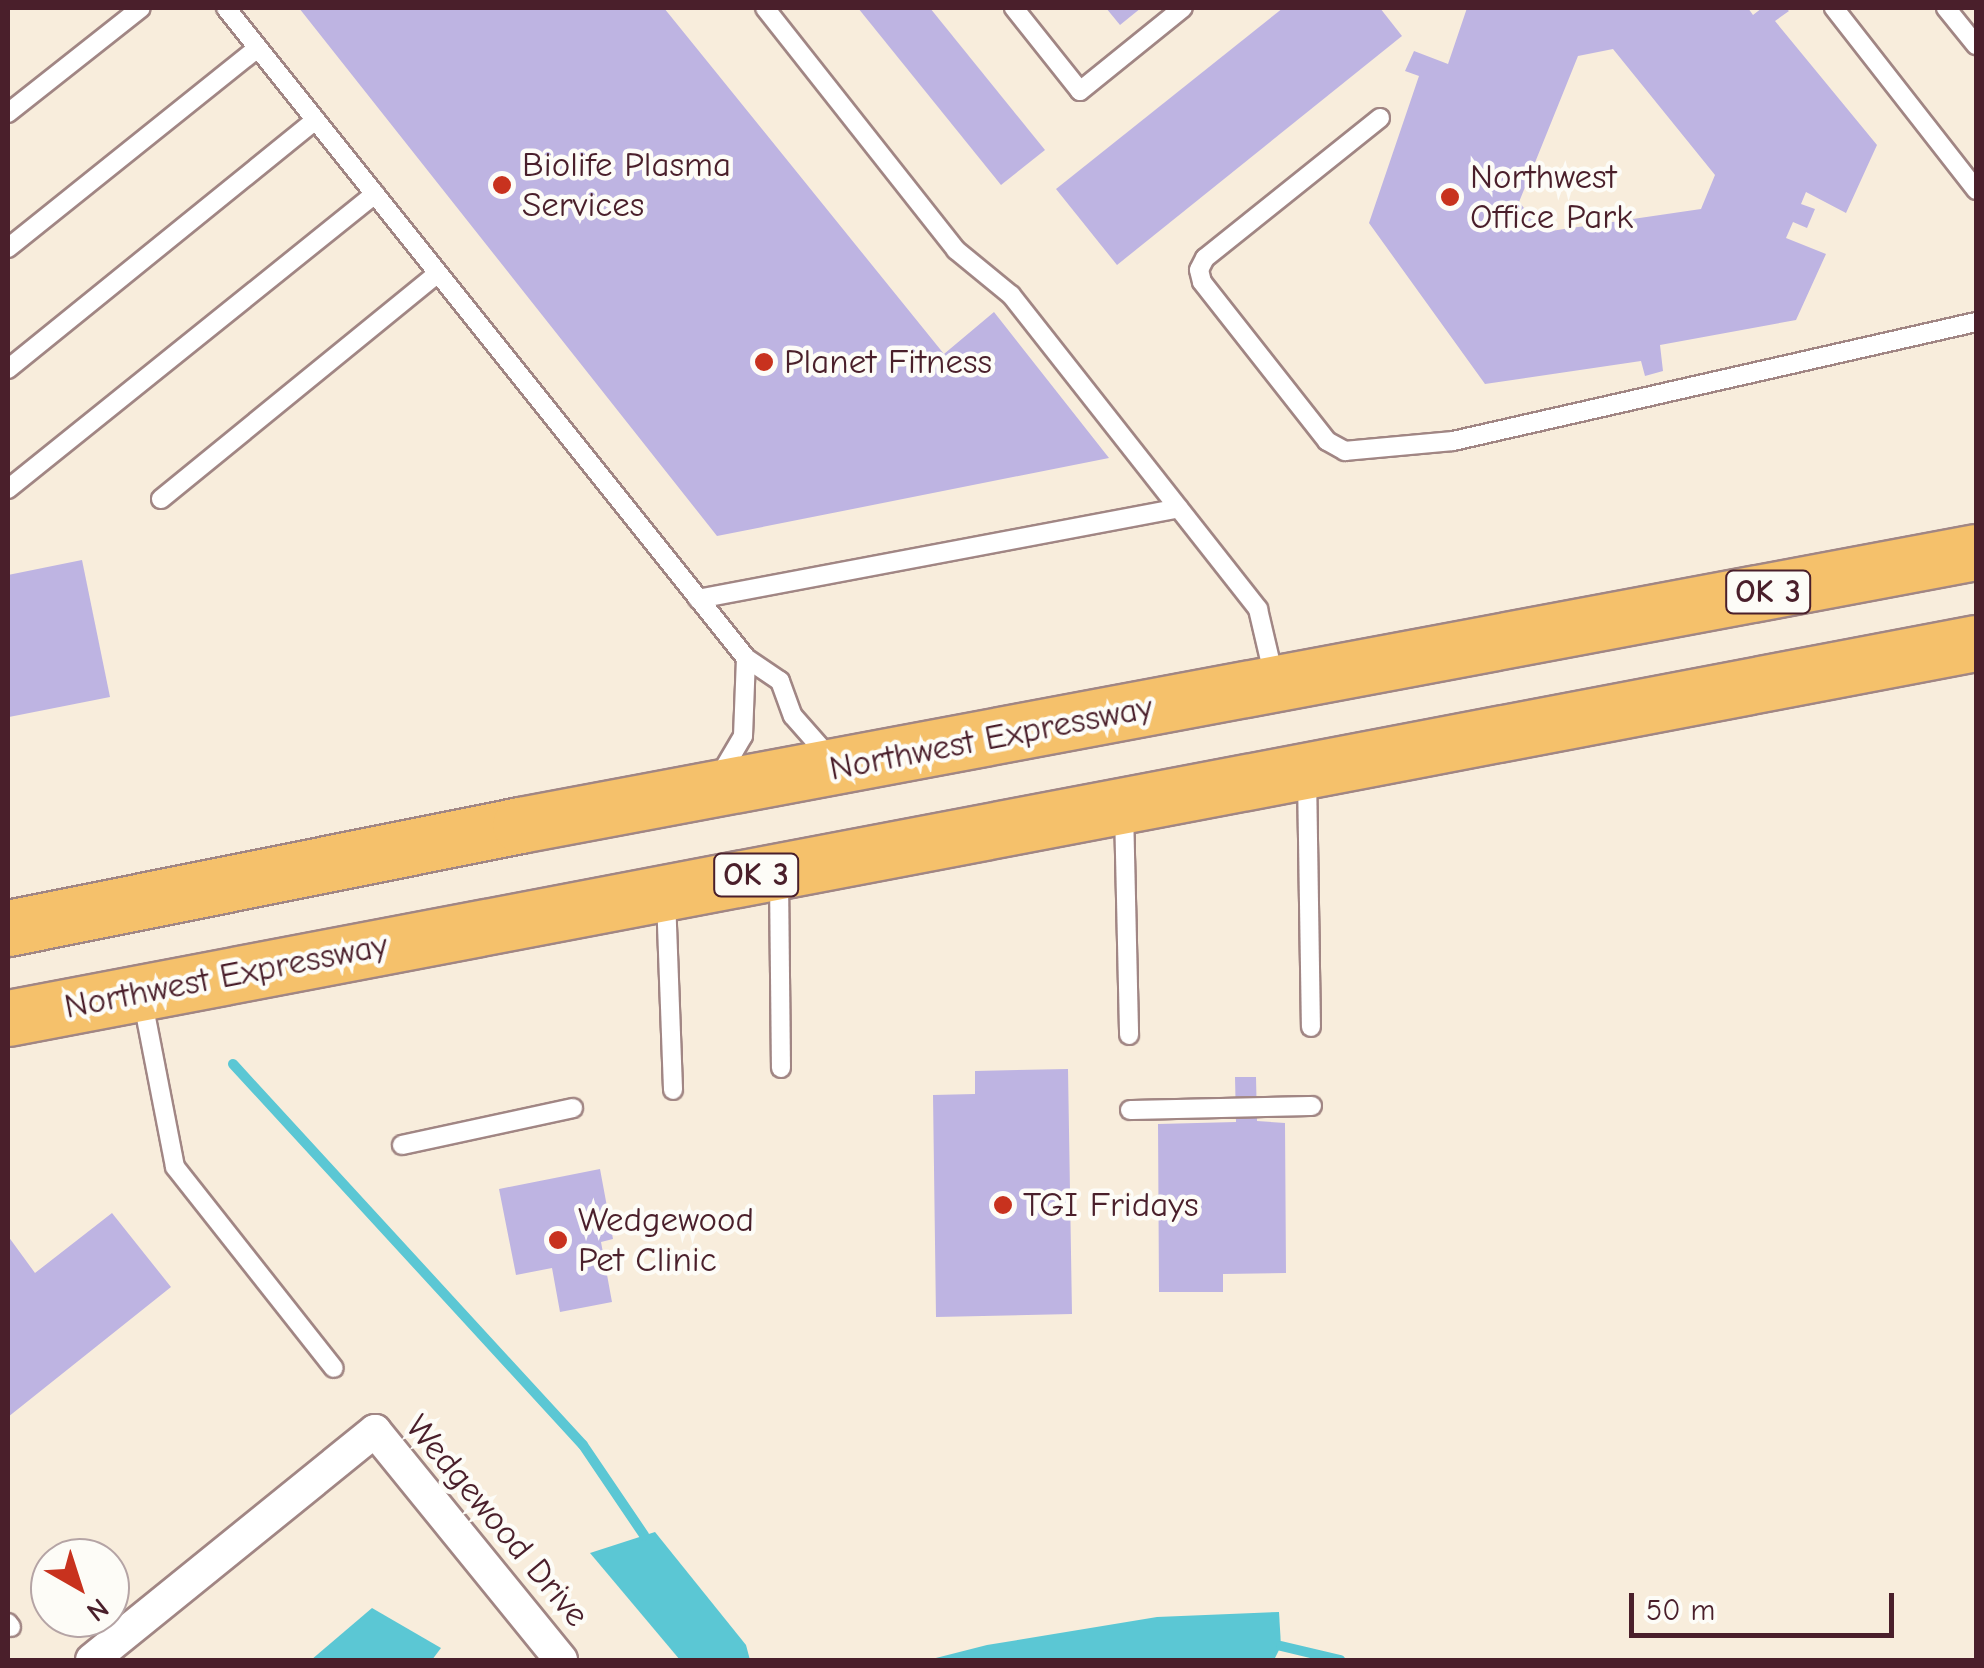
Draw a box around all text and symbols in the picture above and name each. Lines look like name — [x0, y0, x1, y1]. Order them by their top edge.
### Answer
place label: Biolife Plasma Services — [522, 144, 731, 226]
place label: Northwest Office Park — [1470, 156, 1633, 238]
marker: Biolife Plasma Services — [491, 174, 513, 196]
marker: Northwest Office Park — [1439, 186, 1461, 208]
place label: Planet Fitness — [784, 341, 992, 383]
marker: Planet Fitness — [753, 351, 775, 373]
road number: OK 3 — [1723, 565, 1813, 619]
street label: Northwest Expressway — [826, 686, 1156, 790]
road number: OK 3 — [711, 848, 801, 902]
street label: Northwest Expressway — [61, 924, 391, 1028]
place label: TGI Fridays — [1023, 1184, 1199, 1226]
marker: TGI Fridays — [992, 1194, 1014, 1216]
place label: Wedgewood Pet Clinic — [578, 1199, 754, 1281]
marker: Wedgewood Pet Clinic — [547, 1229, 569, 1251]
street label: Wedgewood Drive — [396, 1407, 598, 1635]
north arrow — [30, 1538, 130, 1638]
scale bar — [1634, 1573, 1899, 1635]
text: N — [80, 1592, 115, 1628]
text: 50 m — [1646, 1593, 1715, 1628]

